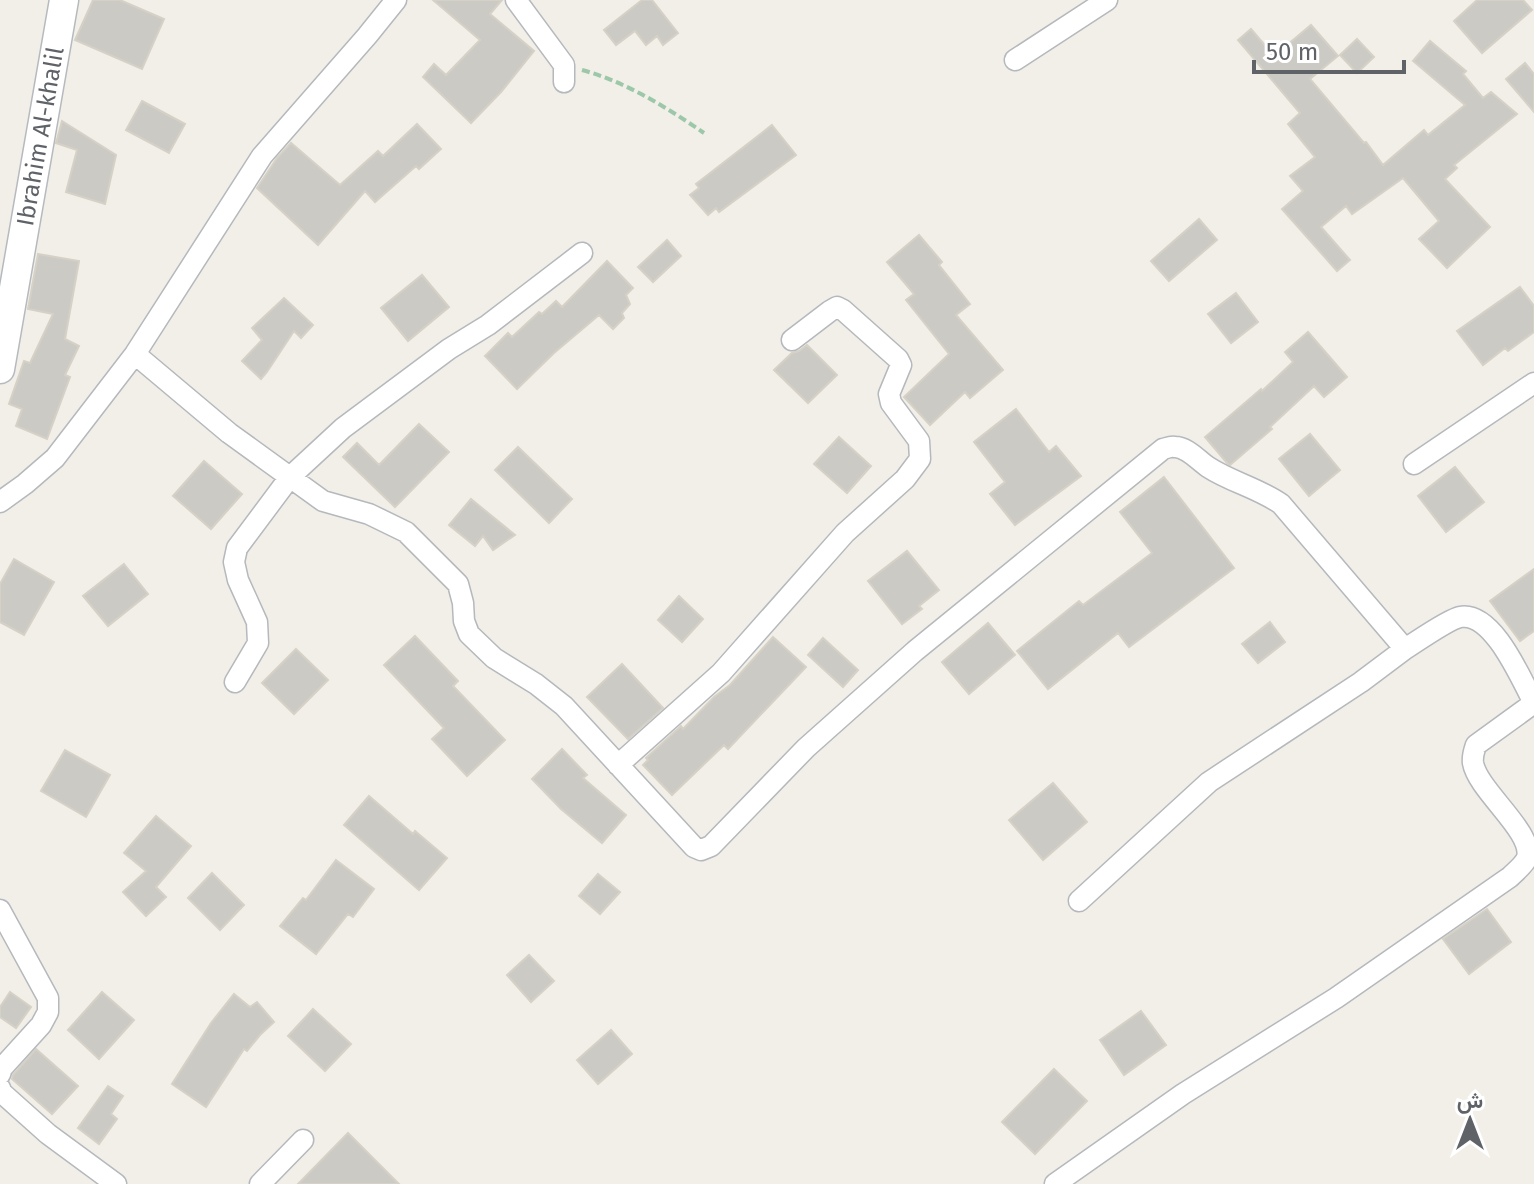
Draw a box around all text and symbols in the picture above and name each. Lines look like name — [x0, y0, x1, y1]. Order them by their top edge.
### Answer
scale bar — [1254, 24, 1404, 74]
text: 50 m — [1266, 38, 1318, 66]
street label: Ibrahim Al-khalil — [11, 45, 70, 228]
north arrow — [1430, 1080, 1510, 1160]
text: ش — [1457, 1087, 1483, 1114]

